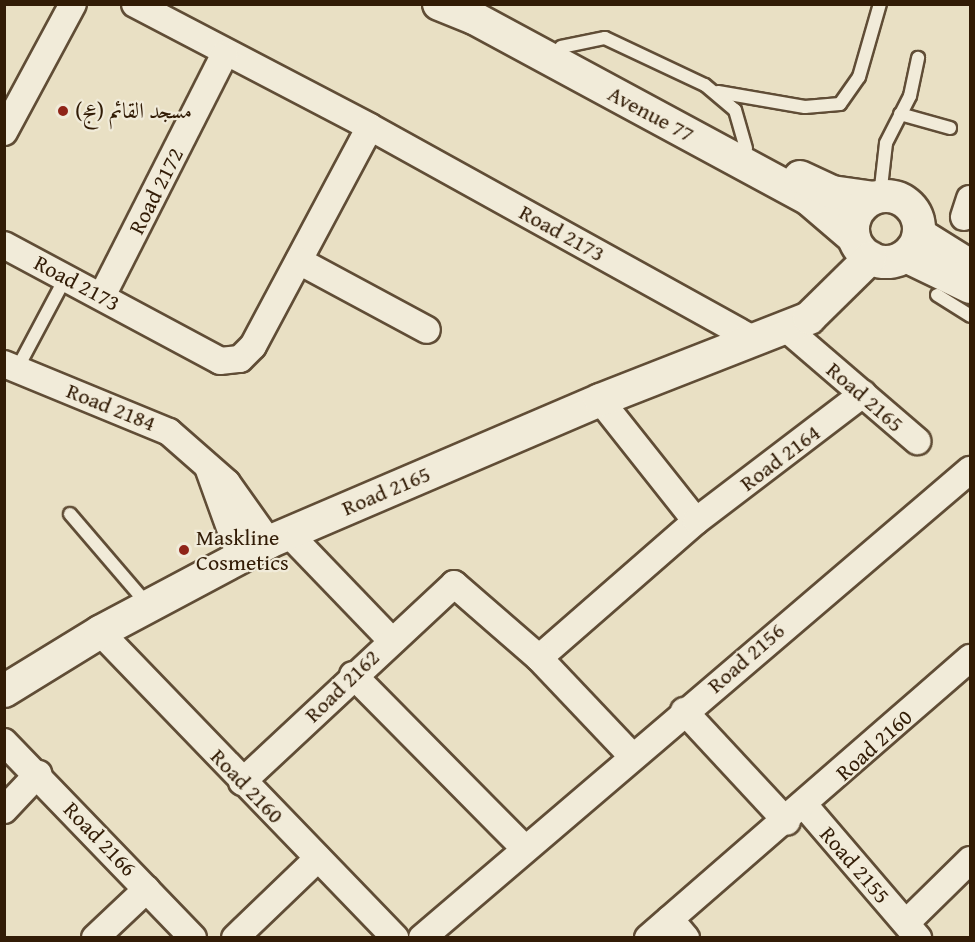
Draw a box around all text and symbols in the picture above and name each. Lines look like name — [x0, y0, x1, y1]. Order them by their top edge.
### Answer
street label: Avenue 77 — [603, 80, 699, 148]
place label: مسجد القائم (عج) — [75, 98, 192, 124]
marker: مسجد القائم (عج) — [56, 104, 70, 118]
street label: Road 2172 — [123, 143, 189, 239]
street label: Road 2173 — [515, 199, 609, 267]
street label: Road 2173 — [30, 249, 124, 317]
street label: Road 2165 — [821, 356, 909, 438]
street label: Road 2184 — [63, 377, 159, 437]
street label: Road 2164 — [735, 419, 825, 497]
street label: Road 2165 — [338, 461, 434, 521]
place label: Maskline Cosmetics — [196, 524, 289, 576]
marker: Maskline Cosmetics — [177, 543, 191, 557]
street label: Road 2156 — [702, 617, 790, 699]
street label: Road 2162 — [299, 644, 385, 728]
street label: Road 2160 — [831, 704, 917, 786]
street label: Road 2160 — [205, 743, 289, 829]
street label: Road 2166 — [58, 796, 142, 882]
street label: Road 2155 — [814, 821, 896, 909]

